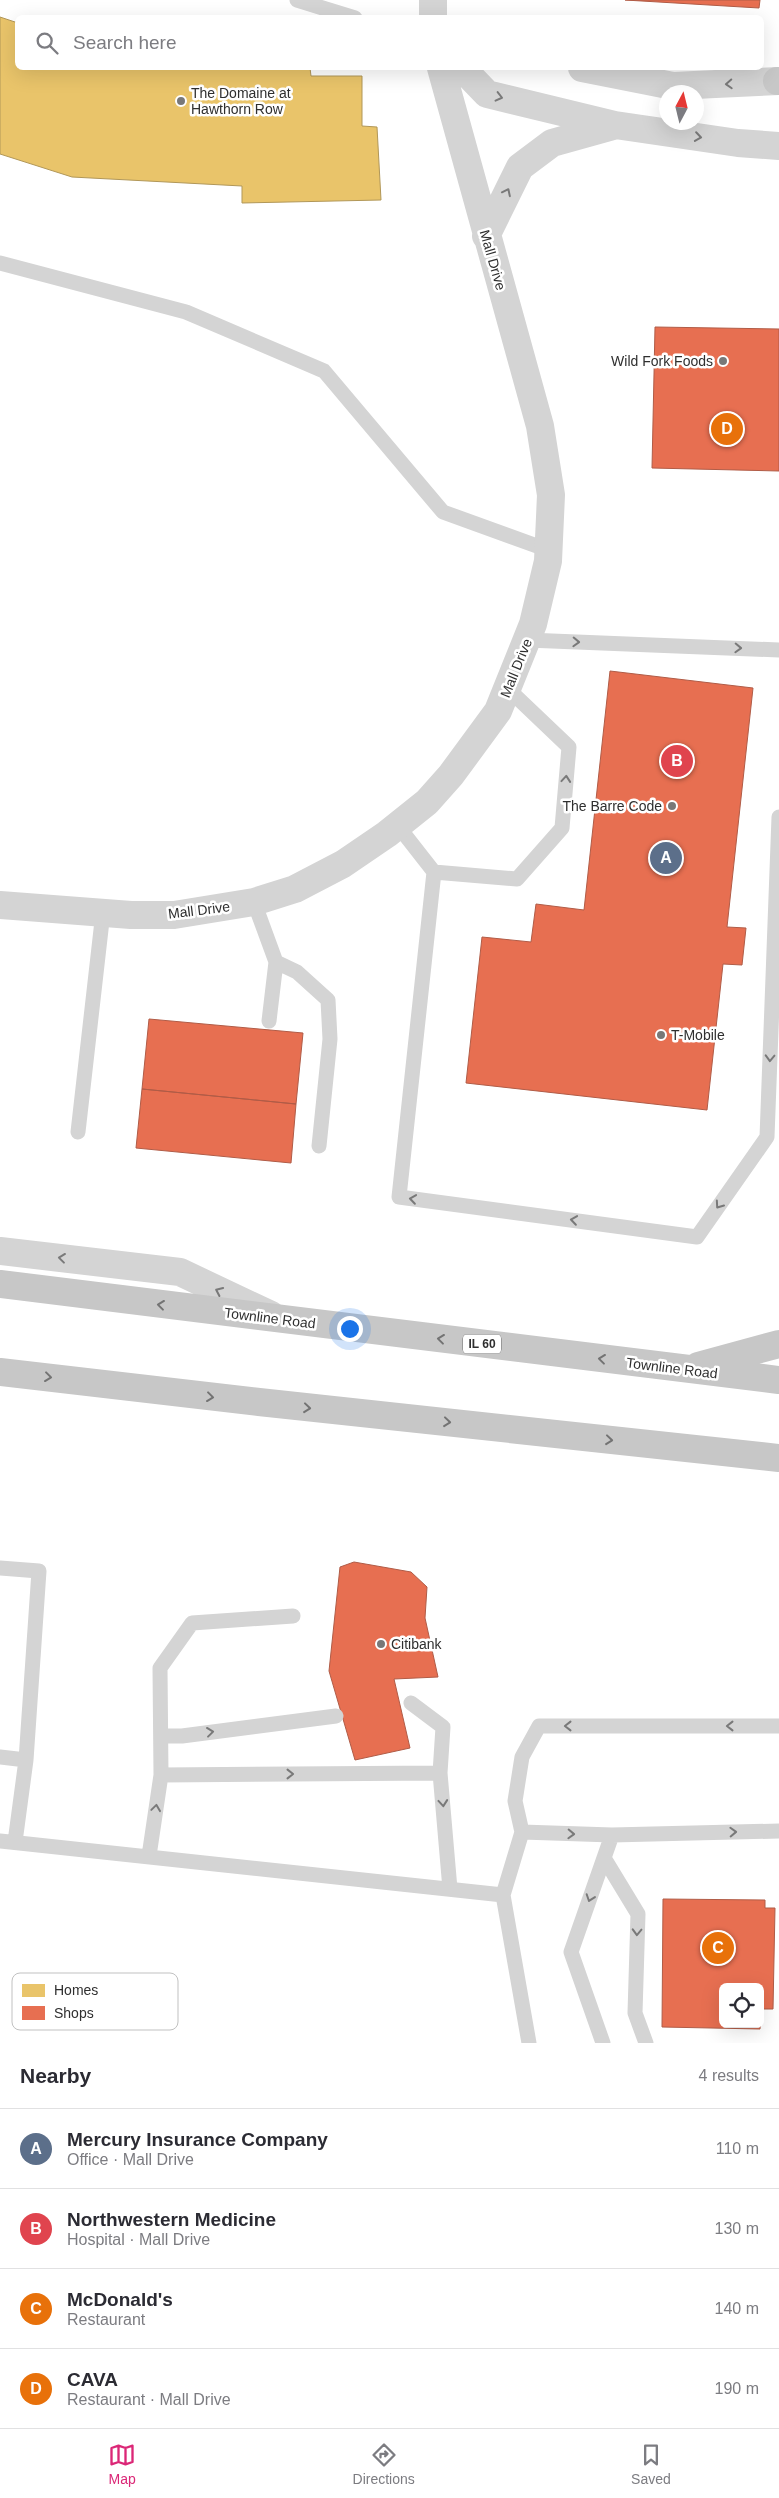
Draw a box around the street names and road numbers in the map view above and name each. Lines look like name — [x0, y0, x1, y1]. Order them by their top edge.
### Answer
street label: Mall Drive — [477, 228, 509, 292]
street label: Mall Drive — [497, 636, 535, 700]
street label: Mall Drive — [167, 898, 231, 922]
street label: Townline Road — [223, 1304, 317, 1332]
road number: IL 60 — [463, 1335, 501, 1354]
street label: Townline Road — [625, 1354, 719, 1382]

